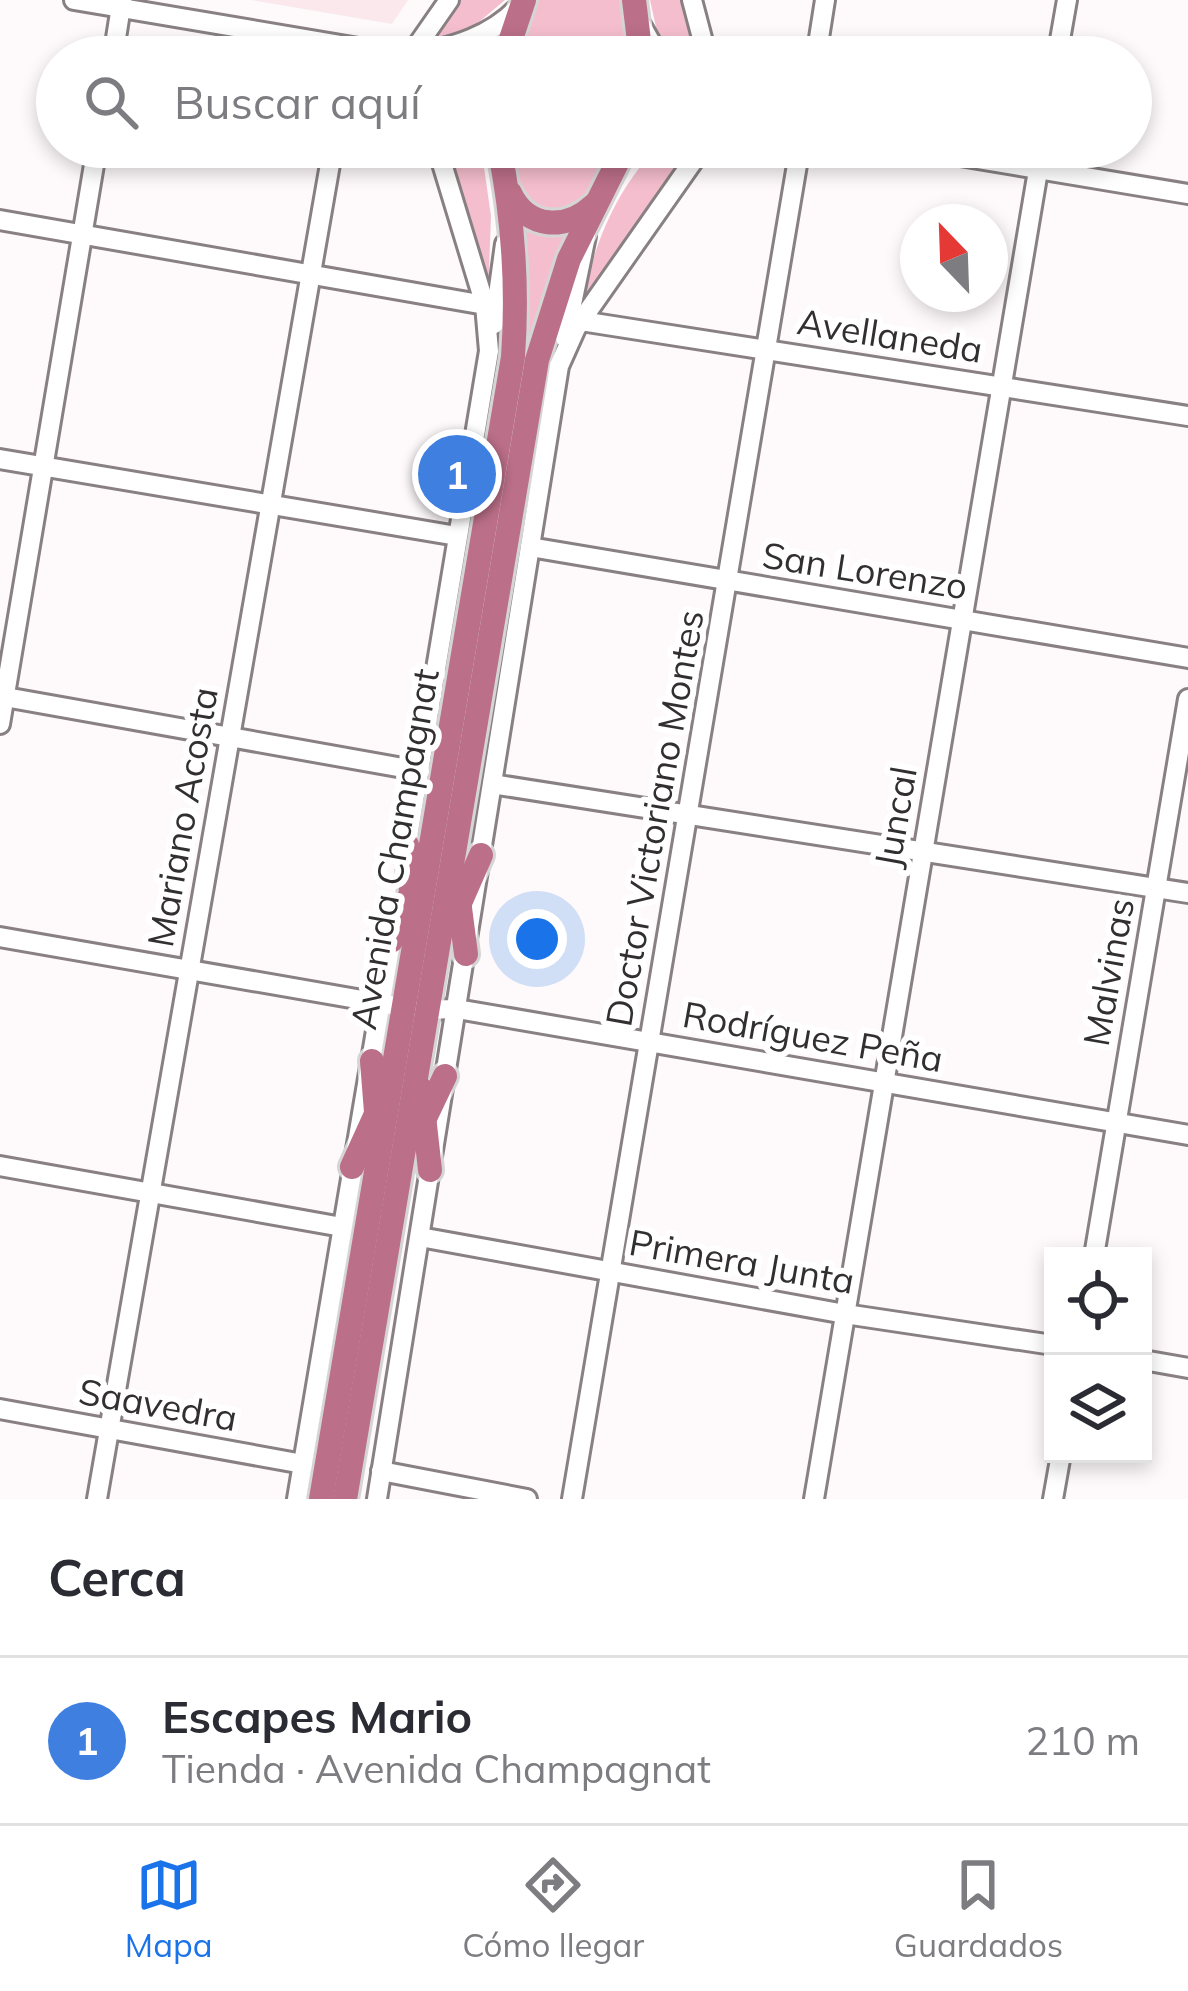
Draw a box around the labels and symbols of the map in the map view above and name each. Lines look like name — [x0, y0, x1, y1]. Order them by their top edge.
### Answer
north arrow — [900, 204, 1008, 312]
street label: Avellaneda — [794, 298, 986, 372]
pin: 1 — [418, 429, 496, 519]
street label: San Lorenzo — [759, 532, 971, 608]
street label: Doctor Victoriano Montes — [595, 606, 713, 1030]
street label: Avenida Champagnat — [340, 665, 448, 1033]
street label: Mariano Acosta — [137, 684, 227, 950]
street label: Juncal — [864, 763, 926, 871]
street label: Malvinas — [1073, 895, 1143, 1049]
your location — [507, 909, 567, 969]
street label: Rodríguez Peña — [679, 991, 947, 1081]
street label: Primera Junta — [626, 1219, 858, 1303]
street label: Saavedra — [75, 1368, 241, 1440]

